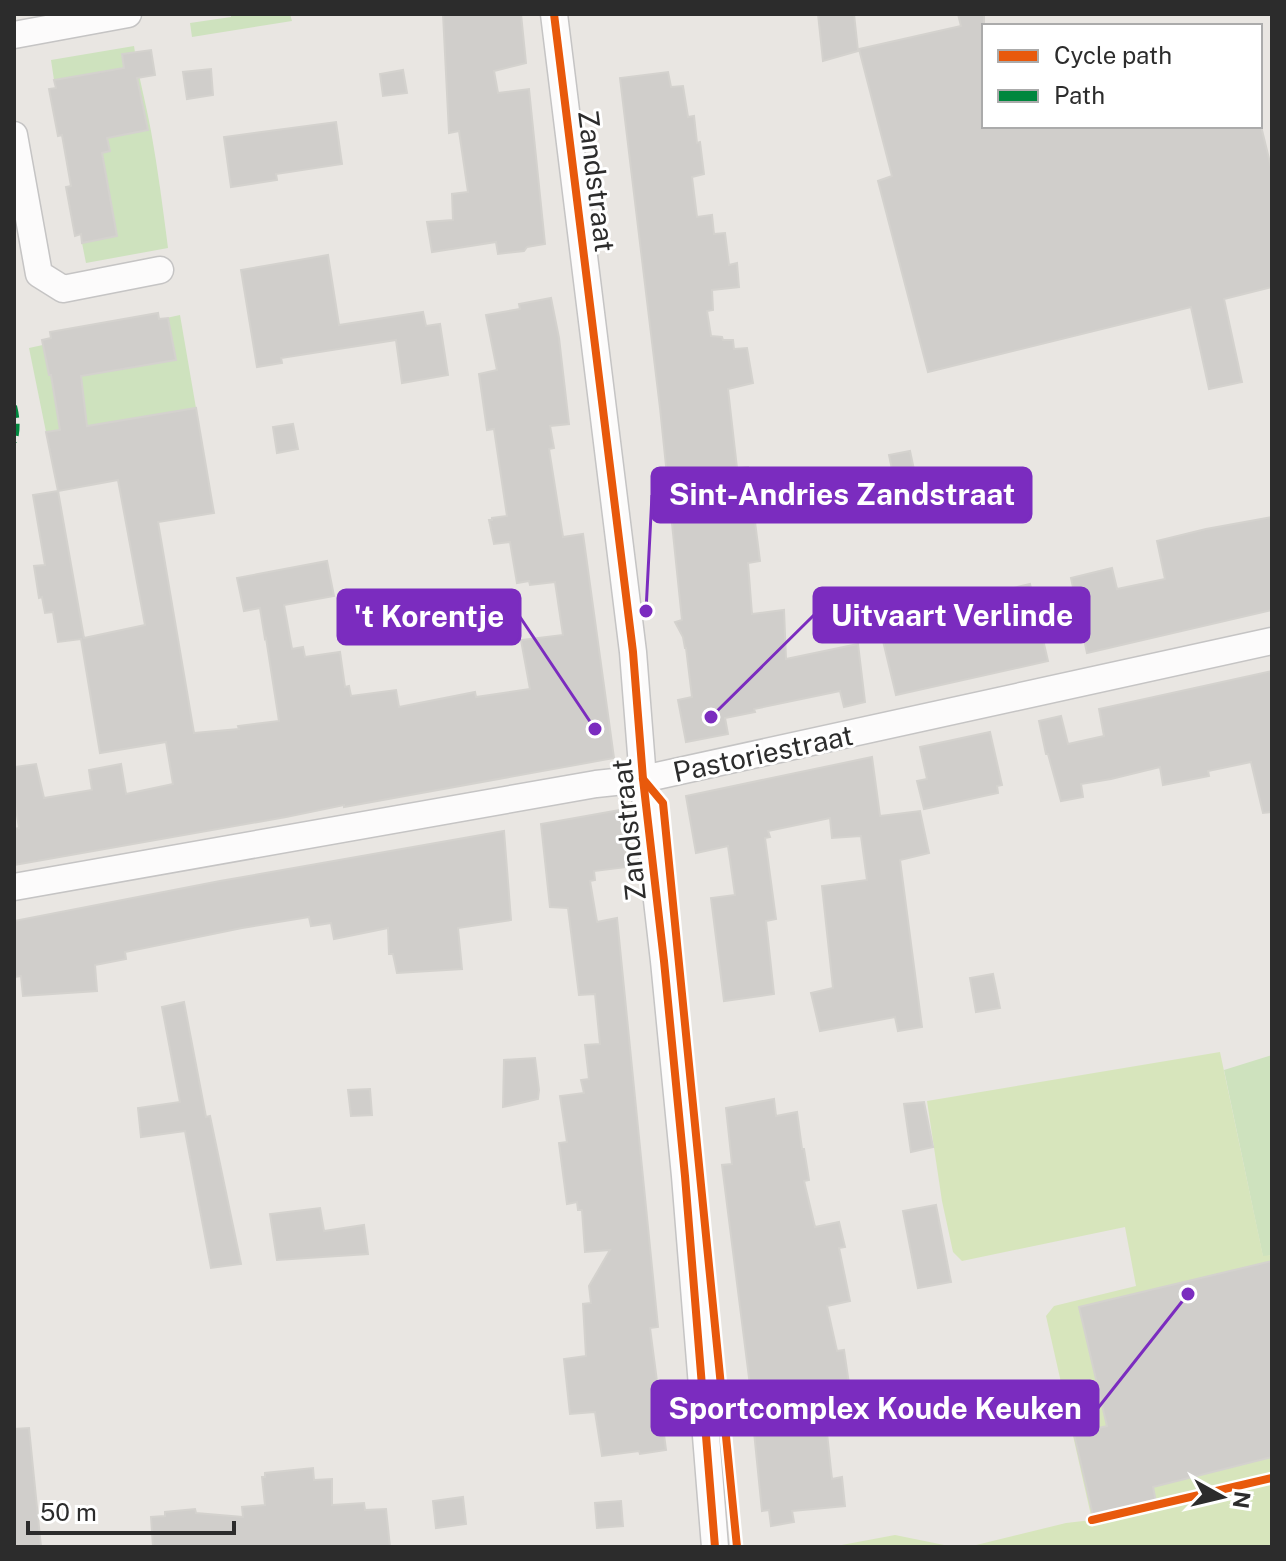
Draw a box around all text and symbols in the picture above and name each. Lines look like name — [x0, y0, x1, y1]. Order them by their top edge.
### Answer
legend — [982, 24, 1262, 128]
text: Cycle path — [1054, 41, 1172, 69]
text: Path — [1054, 81, 1105, 109]
street label: Zandstraat — [572, 108, 622, 254]
callout: Sint-Andries Zandstraat — [652, 468, 1031, 522]
text: Sint-Andries Zandstraat — [669, 476, 1015, 512]
callout: Uitvaart Verlinde — [814, 588, 1089, 642]
callout: 't Korentje — [338, 590, 520, 644]
text: Uitvaart Verlinde — [831, 597, 1073, 633]
text: 't Korentje — [354, 598, 504, 634]
street label: Pastoriestraat — [670, 718, 856, 788]
street label: Zandstraat — [604, 757, 652, 903]
callout: Sportcomplex Koude Keuken — [652, 1381, 1098, 1435]
text: Sportcomplex Koude Keuken — [668, 1390, 1082, 1426]
north arrow — [1182, 1457, 1262, 1537]
scale bar — [28, 1485, 234, 1535]
text: N — [1228, 1489, 1256, 1510]
text: 50 m — [40, 1498, 97, 1526]

